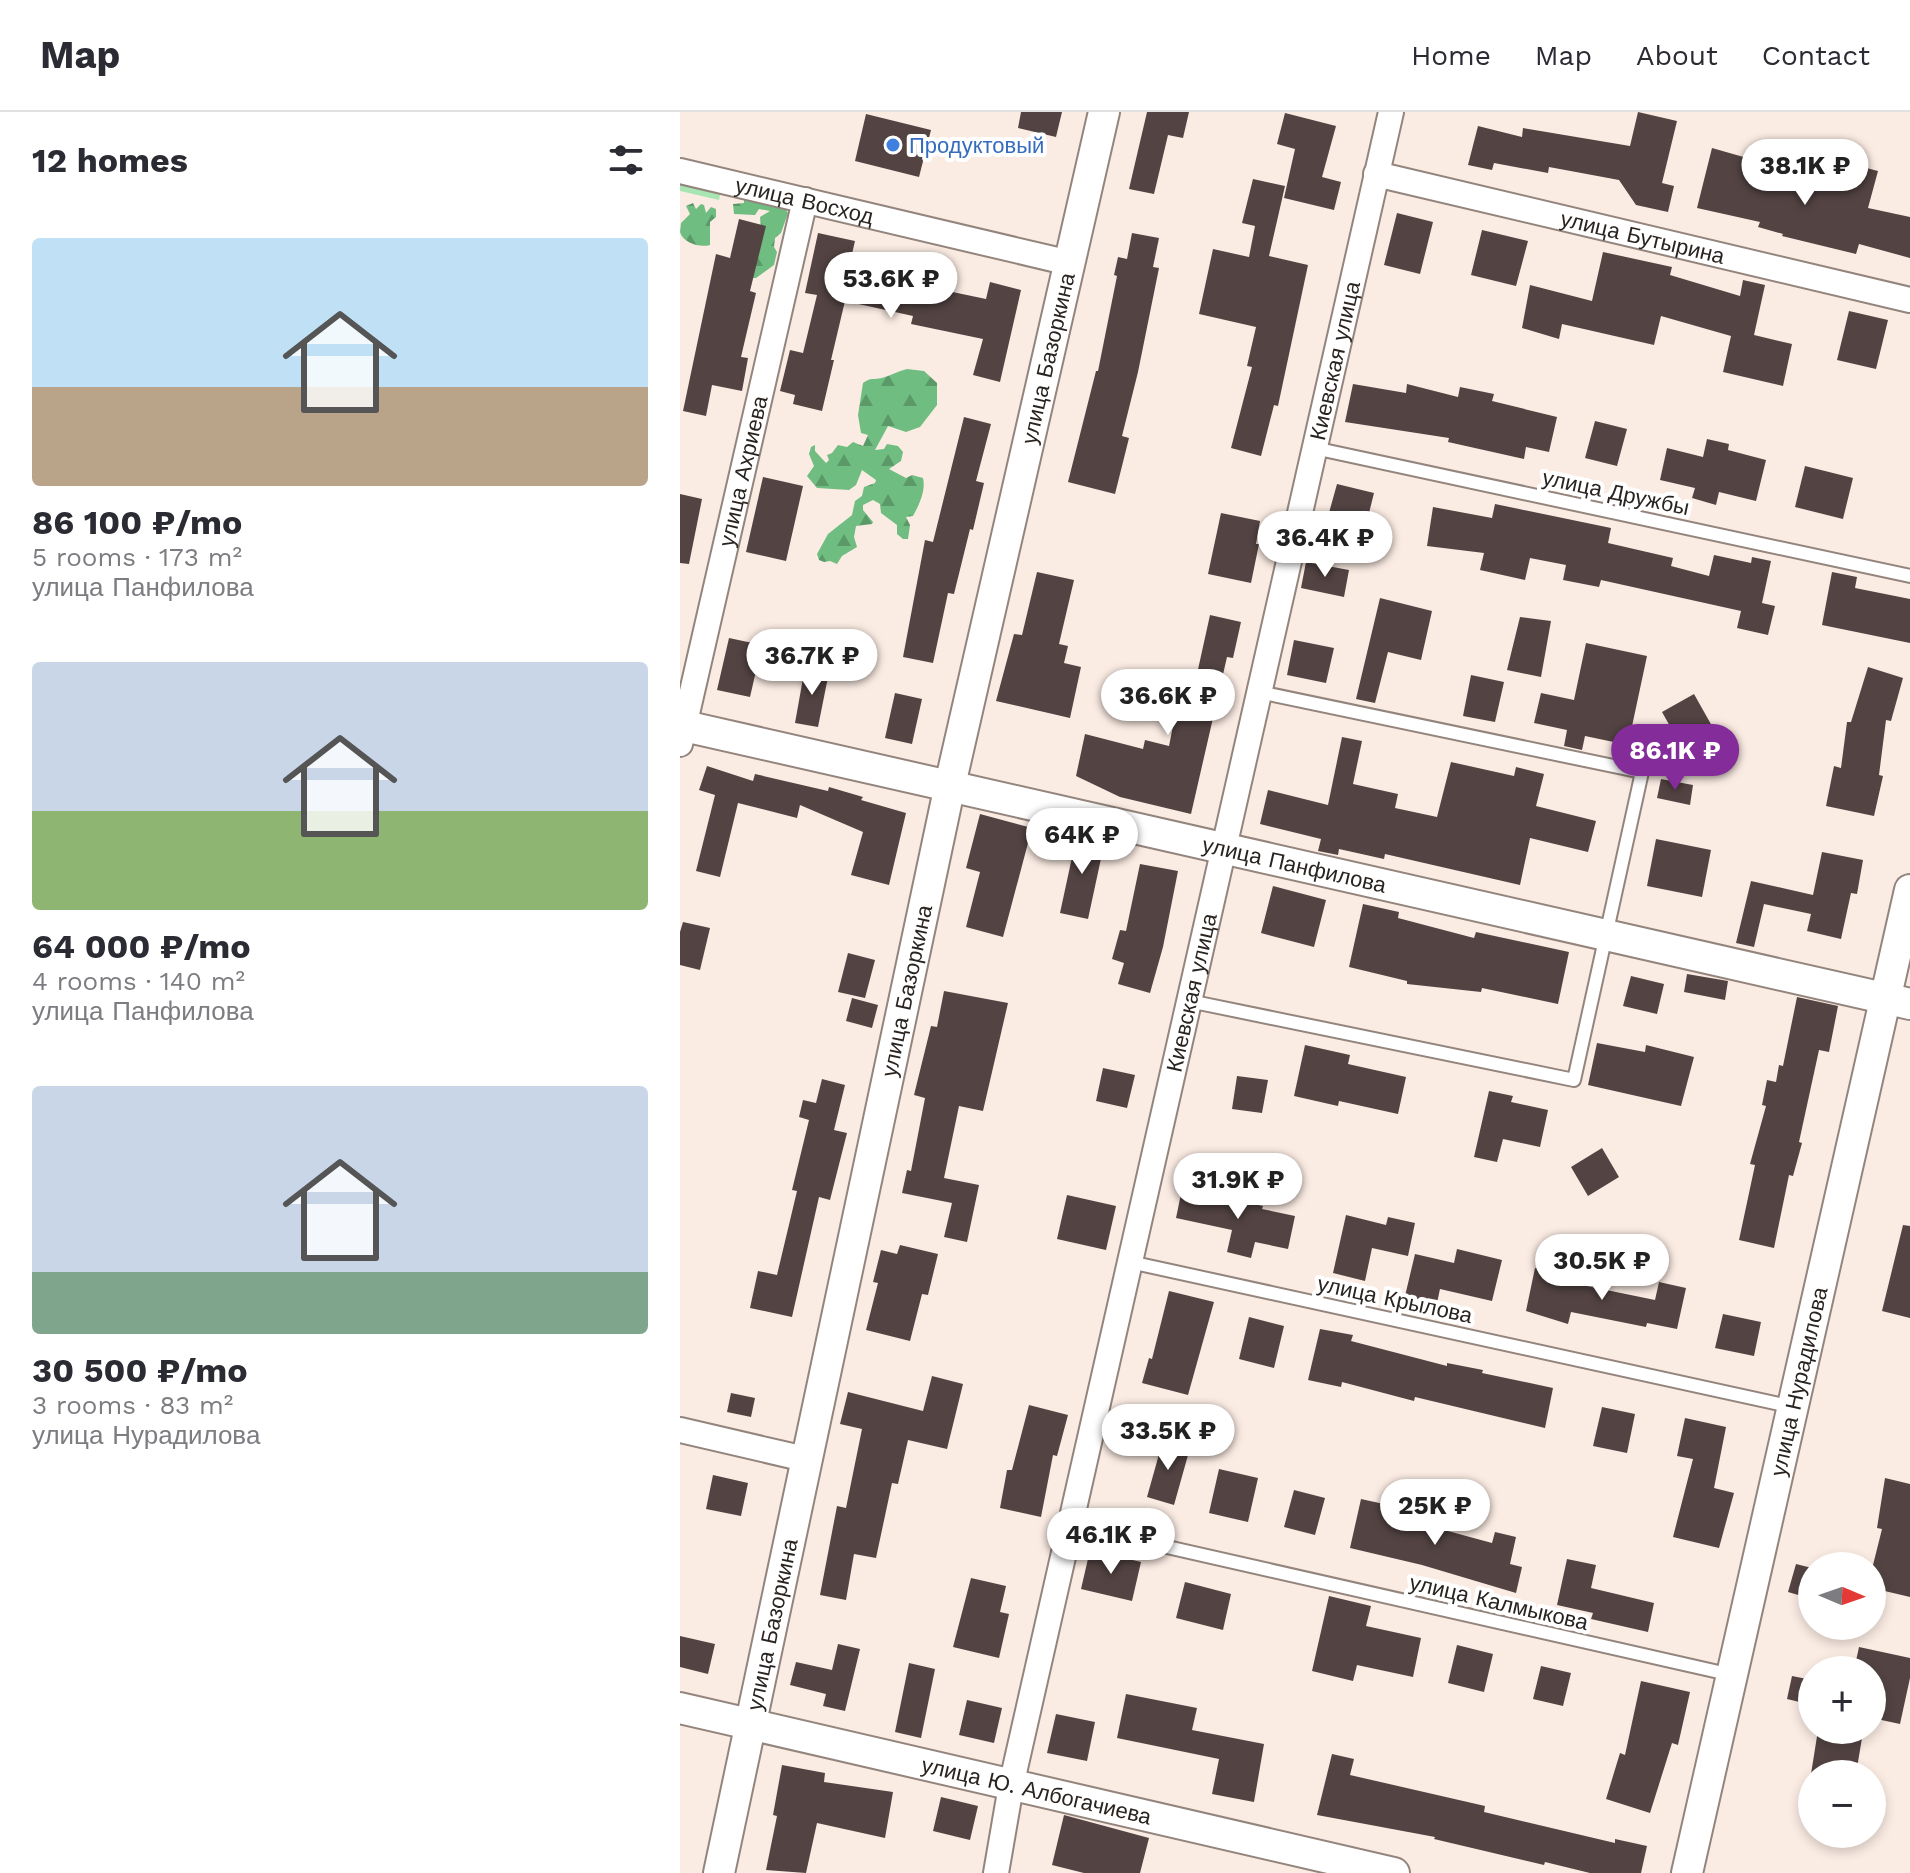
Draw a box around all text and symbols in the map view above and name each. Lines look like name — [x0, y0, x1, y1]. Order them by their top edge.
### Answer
text: Map — [40, 33, 120, 77]
text: Home — [1411, 39, 1491, 72]
text: Map — [1535, 39, 1592, 72]
text: About — [1636, 39, 1718, 72]
text: Contact — [1762, 39, 1870, 72]
place label: Продуктовый — [909, 133, 1044, 158]
marker: Продуктовый — [884, 136, 902, 154]
icon: filters — [604, 138, 648, 182]
pin: 38.1K ₽ — [1731, 139, 1879, 207]
text: 12 homes — [32, 140, 188, 180]
text: 38.1K ₽ — [1759, 150, 1851, 180]
street label: улица Восход — [733, 172, 876, 229]
street label: улица Бутырина — [1558, 206, 1728, 269]
pin: 53.6K ₽ — [817, 252, 965, 320]
text: 53.6K ₽ — [842, 263, 940, 293]
street label: улица Базоркина — [1016, 270, 1080, 447]
street label: Киевская улица — [1305, 278, 1365, 442]
icon: home — [268, 290, 412, 434]
street label: улица Ахриева — [714, 393, 773, 549]
street label: улица Дружбы — [1540, 465, 1692, 520]
text: 86 100 ₽/mo — [32, 502, 242, 542]
pin: 36.4K ₽ — [1251, 511, 1399, 579]
text: 36.4K ₽ — [1276, 522, 1374, 552]
text: 5 rooms · 173 m² — [32, 542, 242, 572]
text: улица Панфилова — [32, 572, 254, 602]
pin: 36.7K ₽ — [738, 629, 886, 697]
text: 36.7K ₽ — [764, 640, 860, 670]
pin: 36.6K ₽ — [1094, 669, 1242, 737]
text: 36.6K ₽ — [1119, 680, 1217, 710]
icon: home — [268, 714, 412, 858]
pin: 86.1K ₽ — [1601, 724, 1749, 792]
text: 86.1K ₽ — [1629, 735, 1721, 765]
pin: 64K ₽ — [1026, 808, 1138, 876]
text: 64K ₽ — [1044, 819, 1120, 849]
street label: улица Панфилова — [1200, 832, 1389, 898]
street label: улица Базоркина — [876, 902, 937, 1079]
street label: Киевская улица — [1161, 910, 1222, 1074]
text: 64 000 ₽/mo — [32, 926, 251, 966]
text: 4 rooms · 140 m² — [32, 966, 245, 996]
text: улица Панфилова — [32, 996, 254, 1026]
icon: home — [268, 1138, 412, 1282]
pin: 31.9K ₽ — [1164, 1153, 1312, 1221]
text: 31.9K ₽ — [1191, 1164, 1285, 1194]
pin: 30.5K ₽ — [1528, 1234, 1676, 1302]
text: 30.5K ₽ — [1553, 1245, 1651, 1275]
street label: улица Крылова — [1315, 1271, 1475, 1328]
street label: улица Нурадилова — [1765, 1284, 1833, 1479]
text: 30 500 ₽/mo — [32, 1350, 248, 1390]
text: 3 rooms · 83 m² — [32, 1390, 233, 1420]
pin: 33.5K ₽ — [1094, 1404, 1242, 1472]
text: 33.5K ₽ — [1120, 1415, 1216, 1445]
text: улица Нурадилова — [32, 1420, 260, 1450]
pin: 25K ₽ — [1379, 1479, 1491, 1547]
text: 25K ₽ — [1398, 1490, 1472, 1520]
pin: 46.1K ₽ — [1037, 1508, 1185, 1576]
text: 46.1K ₽ — [1065, 1519, 1157, 1549]
street label: улица Базоркина — [742, 1536, 803, 1713]
north arrow — [1798, 1552, 1886, 1640]
map controls — [1798, 1552, 1886, 1848]
street label: улица Калмыкова — [1407, 1570, 1591, 1635]
button: + — [1798, 1656, 1886, 1744]
street label: улица Ю. Албогачиева — [919, 1752, 1155, 1830]
button: − — [1798, 1760, 1886, 1848]

